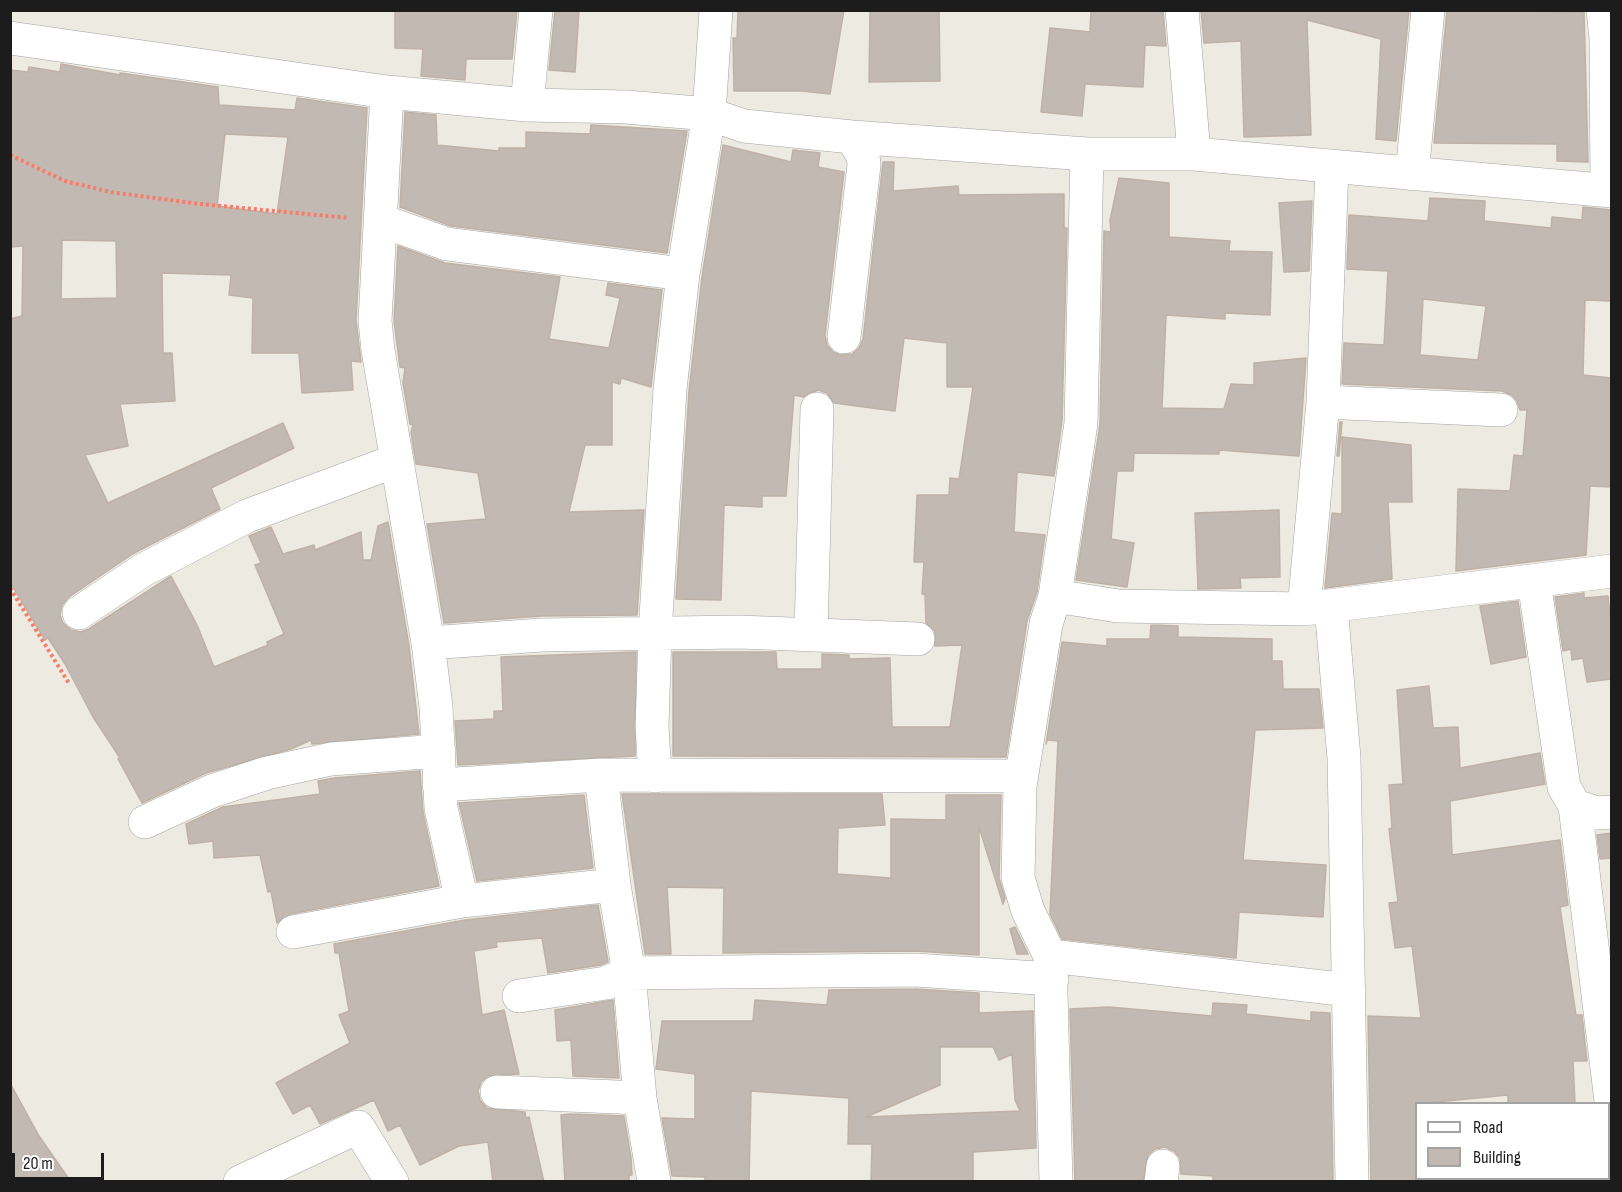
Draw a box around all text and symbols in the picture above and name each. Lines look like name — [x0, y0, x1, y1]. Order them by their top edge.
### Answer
legend — [1415, 1102, 1610, 1180]
text: Road — [1473, 1117, 1503, 1138]
scale bar — [15, 1141, 106, 1179]
text: Building — [1473, 1147, 1521, 1168]
text: 20 m — [23, 1153, 53, 1174]

